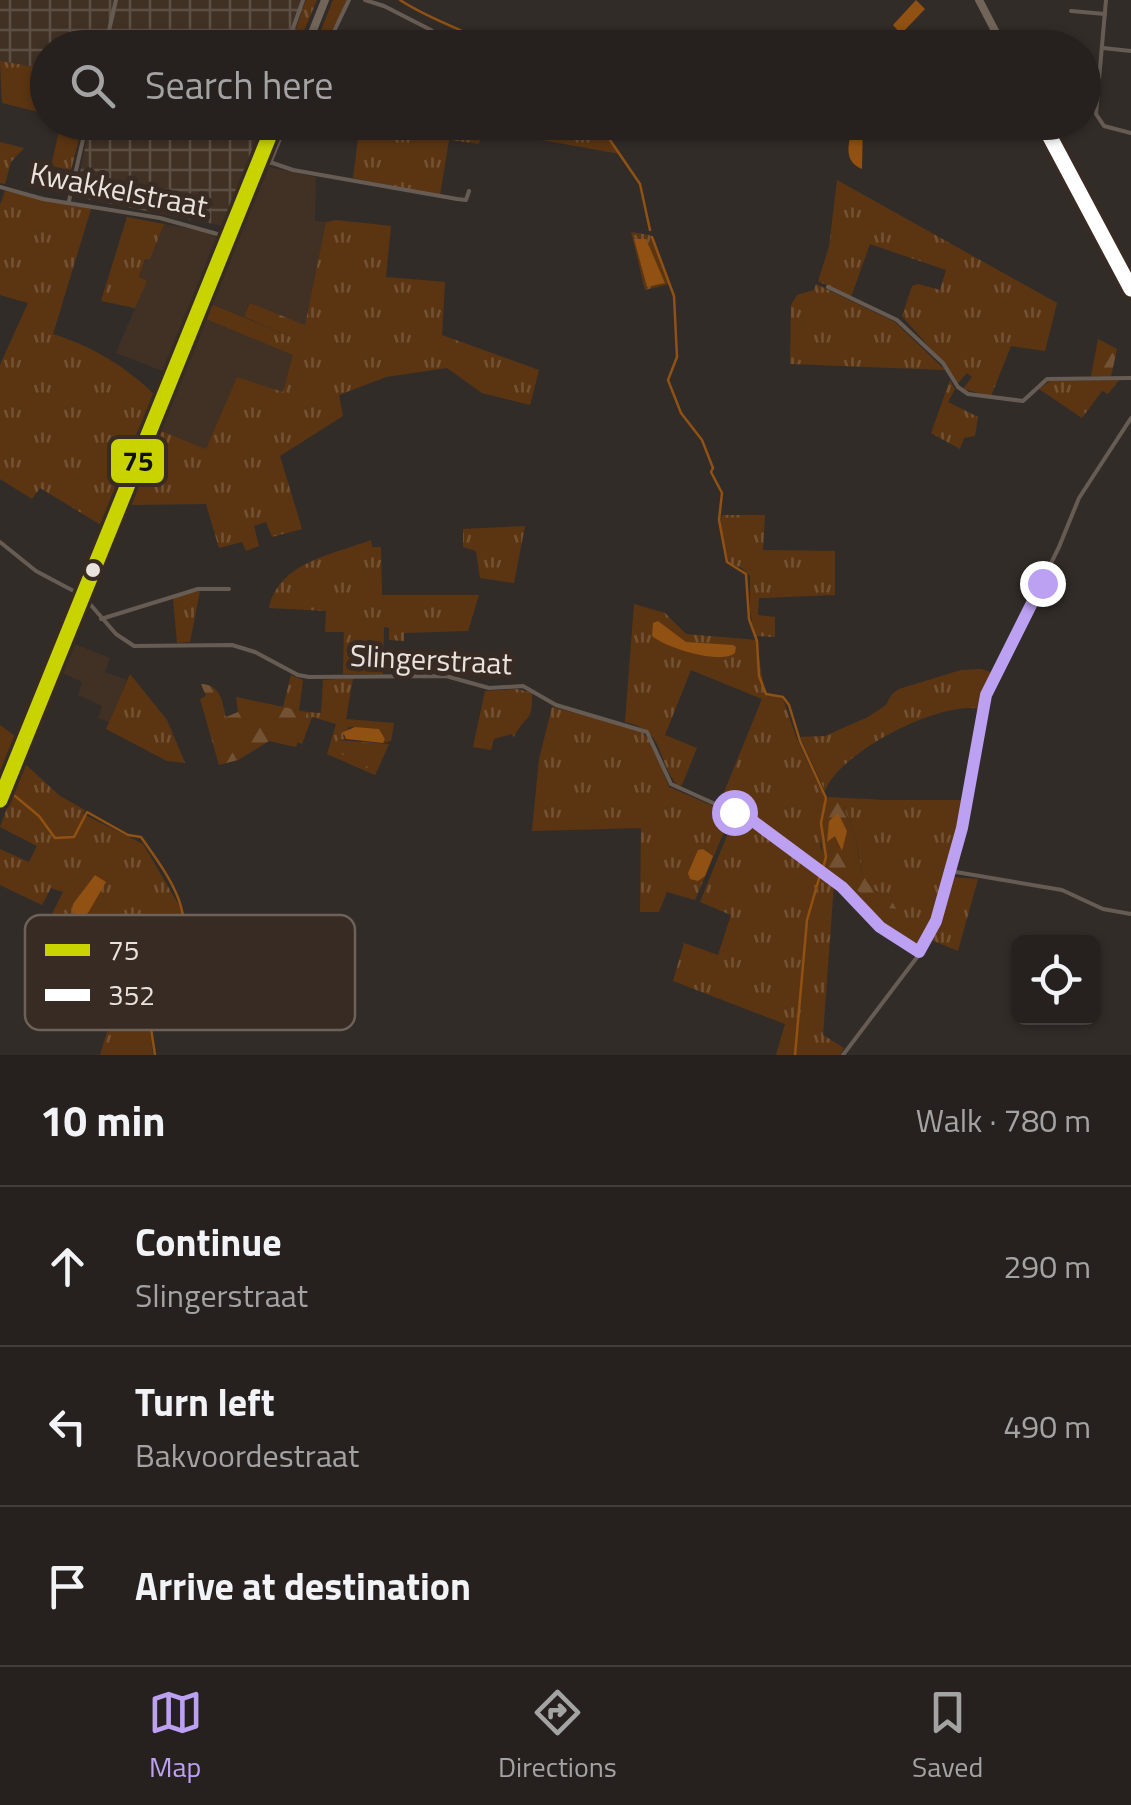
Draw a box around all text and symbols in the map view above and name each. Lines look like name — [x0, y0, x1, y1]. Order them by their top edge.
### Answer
search box — [30, 30, 1101, 140]
text: Search here — [145, 56, 333, 114]
icon: search — [65, 58, 120, 113]
street label: Kwakkelstraat — [26, 149, 212, 229]
line badge: 75 — [109, 437, 166, 485]
text: 75 — [122, 439, 154, 482]
unlabelled marker — [83, 560, 103, 580]
route end — [1020, 561, 1066, 607]
street label: Slingerstraat — [349, 632, 514, 686]
route start — [712, 790, 758, 836]
legend — [25, 915, 355, 1030]
text: 75 — [108, 928, 139, 971]
map controls — [1011, 935, 1101, 1025]
button: locate — [1011, 935, 1101, 1025]
text: 352 — [108, 973, 155, 1016]
text: 10 min — [40, 1088, 166, 1152]
text: Walk · 780 m — [916, 1096, 1091, 1144]
text: Continue — [135, 1213, 282, 1271]
icon: ahead — [40, 1239, 95, 1294]
text: 290 m — [1003, 1242, 1091, 1290]
text: Slingerstraat — [135, 1271, 308, 1319]
text: Turn left — [135, 1373, 275, 1431]
icon: left — [40, 1399, 95, 1454]
text: 490 m — [1003, 1402, 1091, 1450]
text: Bakvoordestraat — [135, 1431, 359, 1479]
text: Arrive at destination — [135, 1557, 471, 1615]
icon: arrive — [40, 1559, 95, 1614]
tab: Map — [148, 1685, 203, 1788]
tab: Directions — [498, 1685, 617, 1788]
tab: Saved — [912, 1685, 983, 1788]

